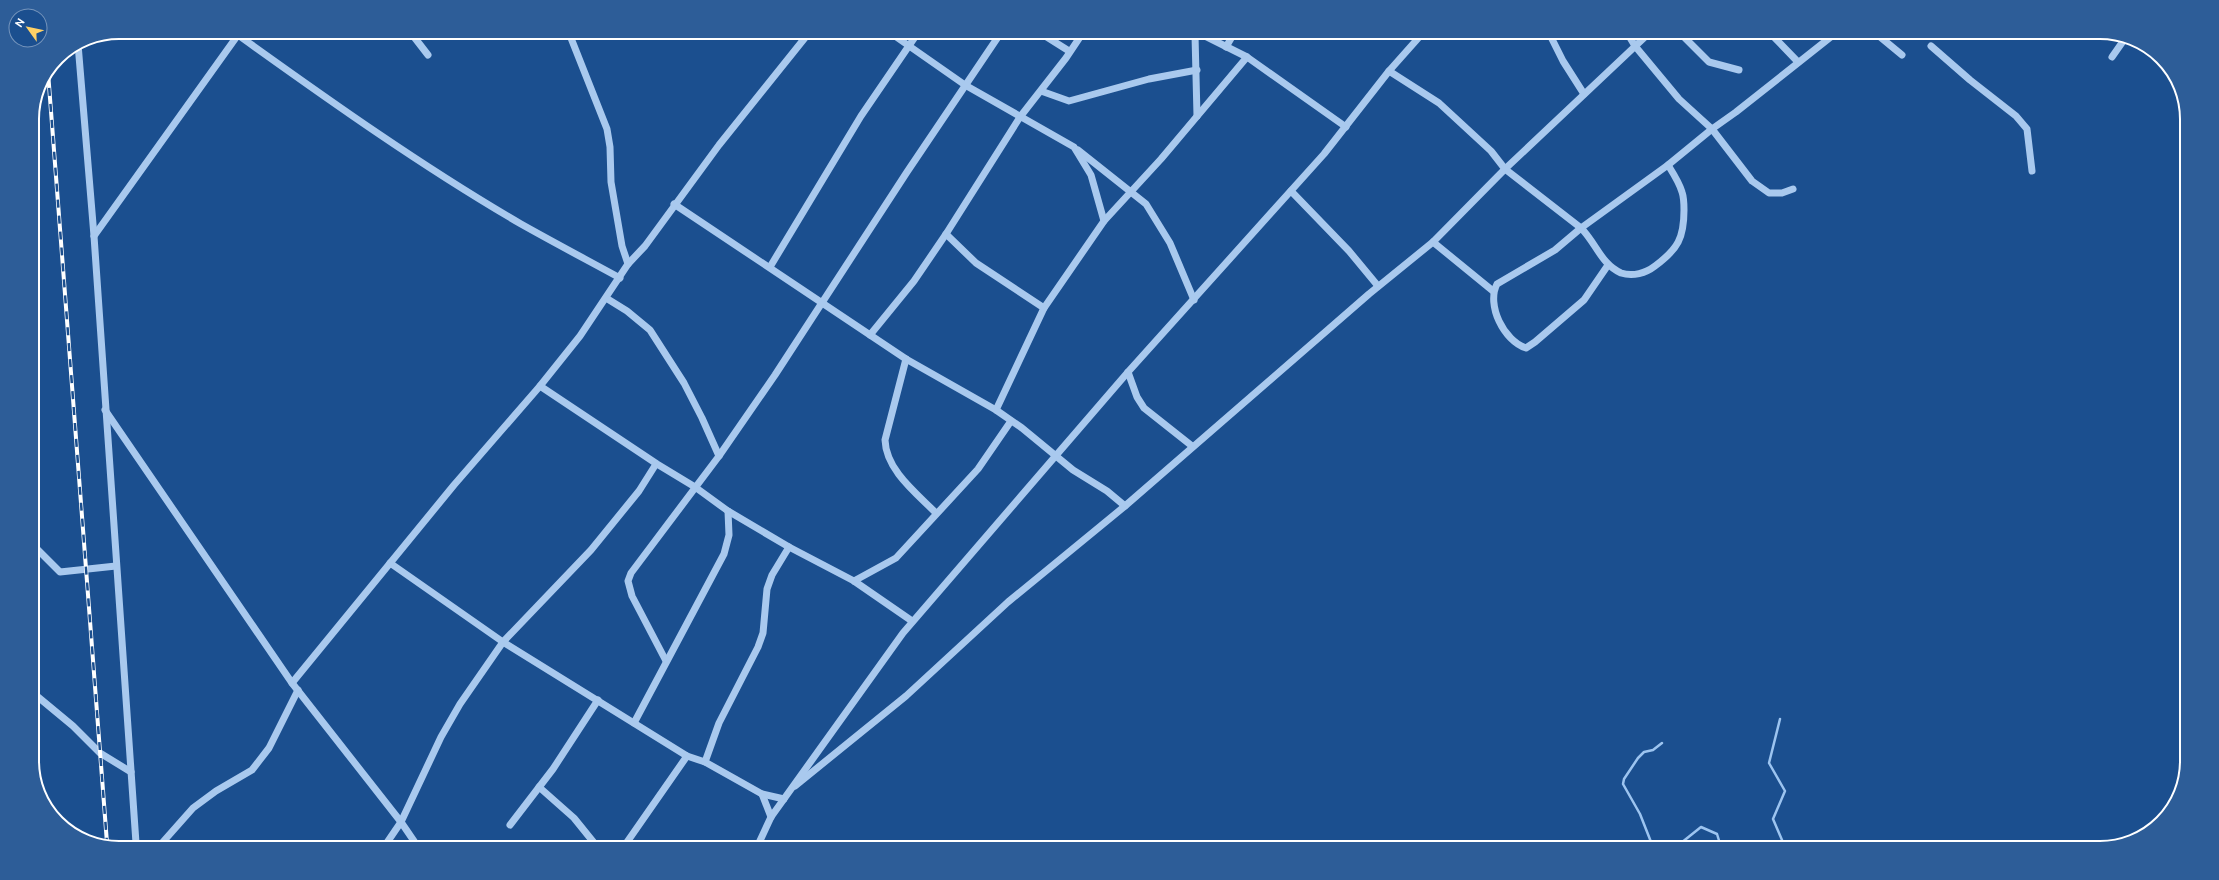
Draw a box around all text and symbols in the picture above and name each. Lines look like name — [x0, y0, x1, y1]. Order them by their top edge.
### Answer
north arrow — [8, 8, 48, 48]
text: N — [12, 16, 27, 29]

